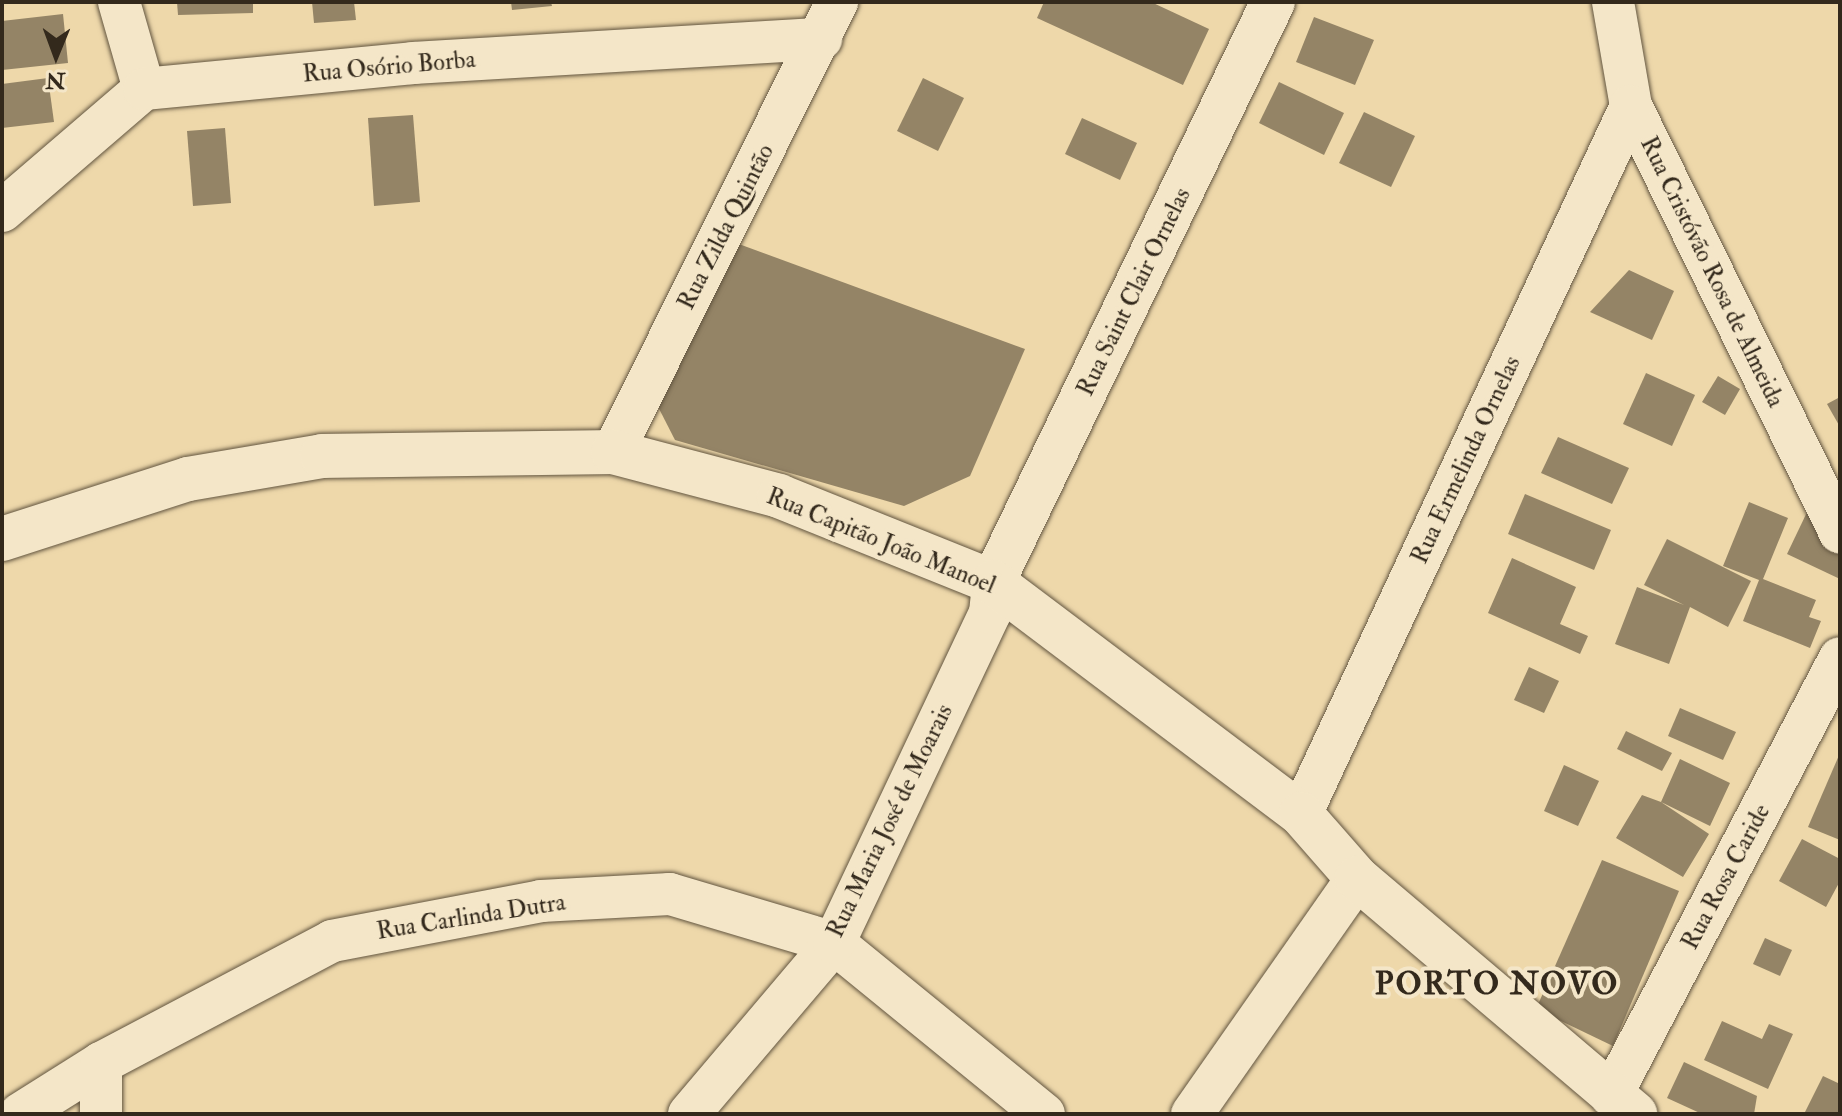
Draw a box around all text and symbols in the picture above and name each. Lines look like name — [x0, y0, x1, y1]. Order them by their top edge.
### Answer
north arrow — [16, 16, 96, 96]
street label: Rua Osório Borba — [301, 45, 477, 89]
text: N — [45, 66, 66, 94]
street label: Rua Cristóvão Rosa de Almeida — [1634, 132, 1790, 412]
street label: Rua Zilda Quintão — [672, 139, 780, 315]
street label: Rua Saint Clair Ornelas — [1071, 183, 1197, 401]
street label: Rua Ermelinda Ornelas — [1405, 352, 1527, 568]
street label: Rua Capitão João Manoel — [762, 482, 1000, 600]
street label: Rua Maria José de Moarais — [821, 700, 959, 942]
street label: Rua Rosa Caride — [1676, 799, 1776, 955]
street label: Rua Carlinda Dutra — [375, 888, 567, 946]
district label: PORTO NOVO — [1375, 965, 1619, 1003]

